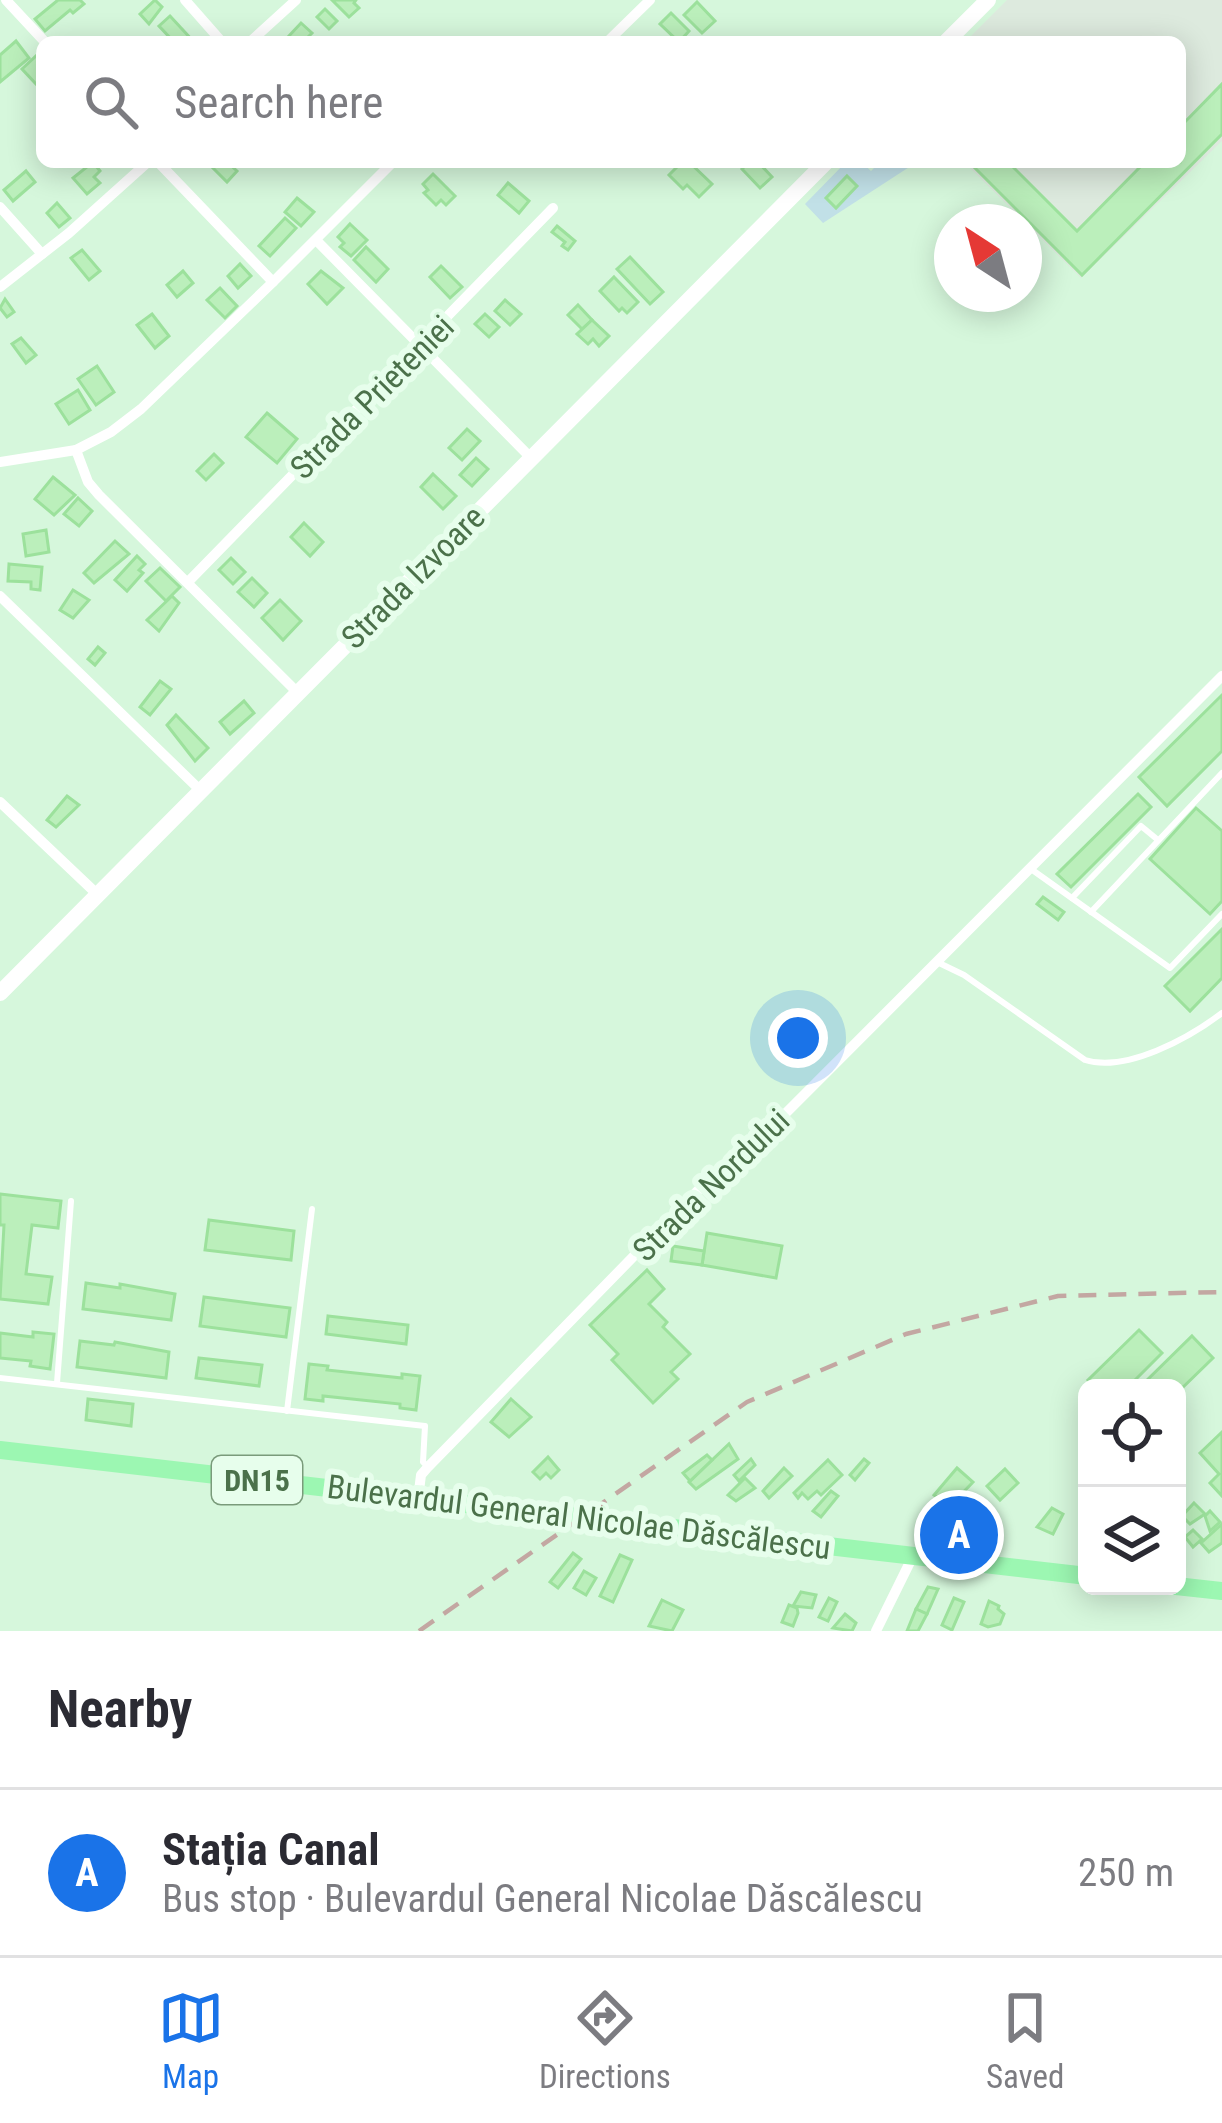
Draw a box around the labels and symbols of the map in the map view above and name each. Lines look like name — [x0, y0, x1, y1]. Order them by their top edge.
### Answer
north arrow — [934, 204, 1042, 312]
street label: Strada Prieteniei — [282, 307, 462, 487]
street label: Strada Izvoare — [333, 497, 493, 657]
your location — [768, 1008, 828, 1068]
street label: Strada Nordului — [625, 1101, 797, 1269]
road number: DN15 — [212, 1456, 302, 1504]
street label: Bulevardul General Nicolae Dăscălescu — [325, 1467, 833, 1567]
pin: A — [920, 1490, 998, 1580]

